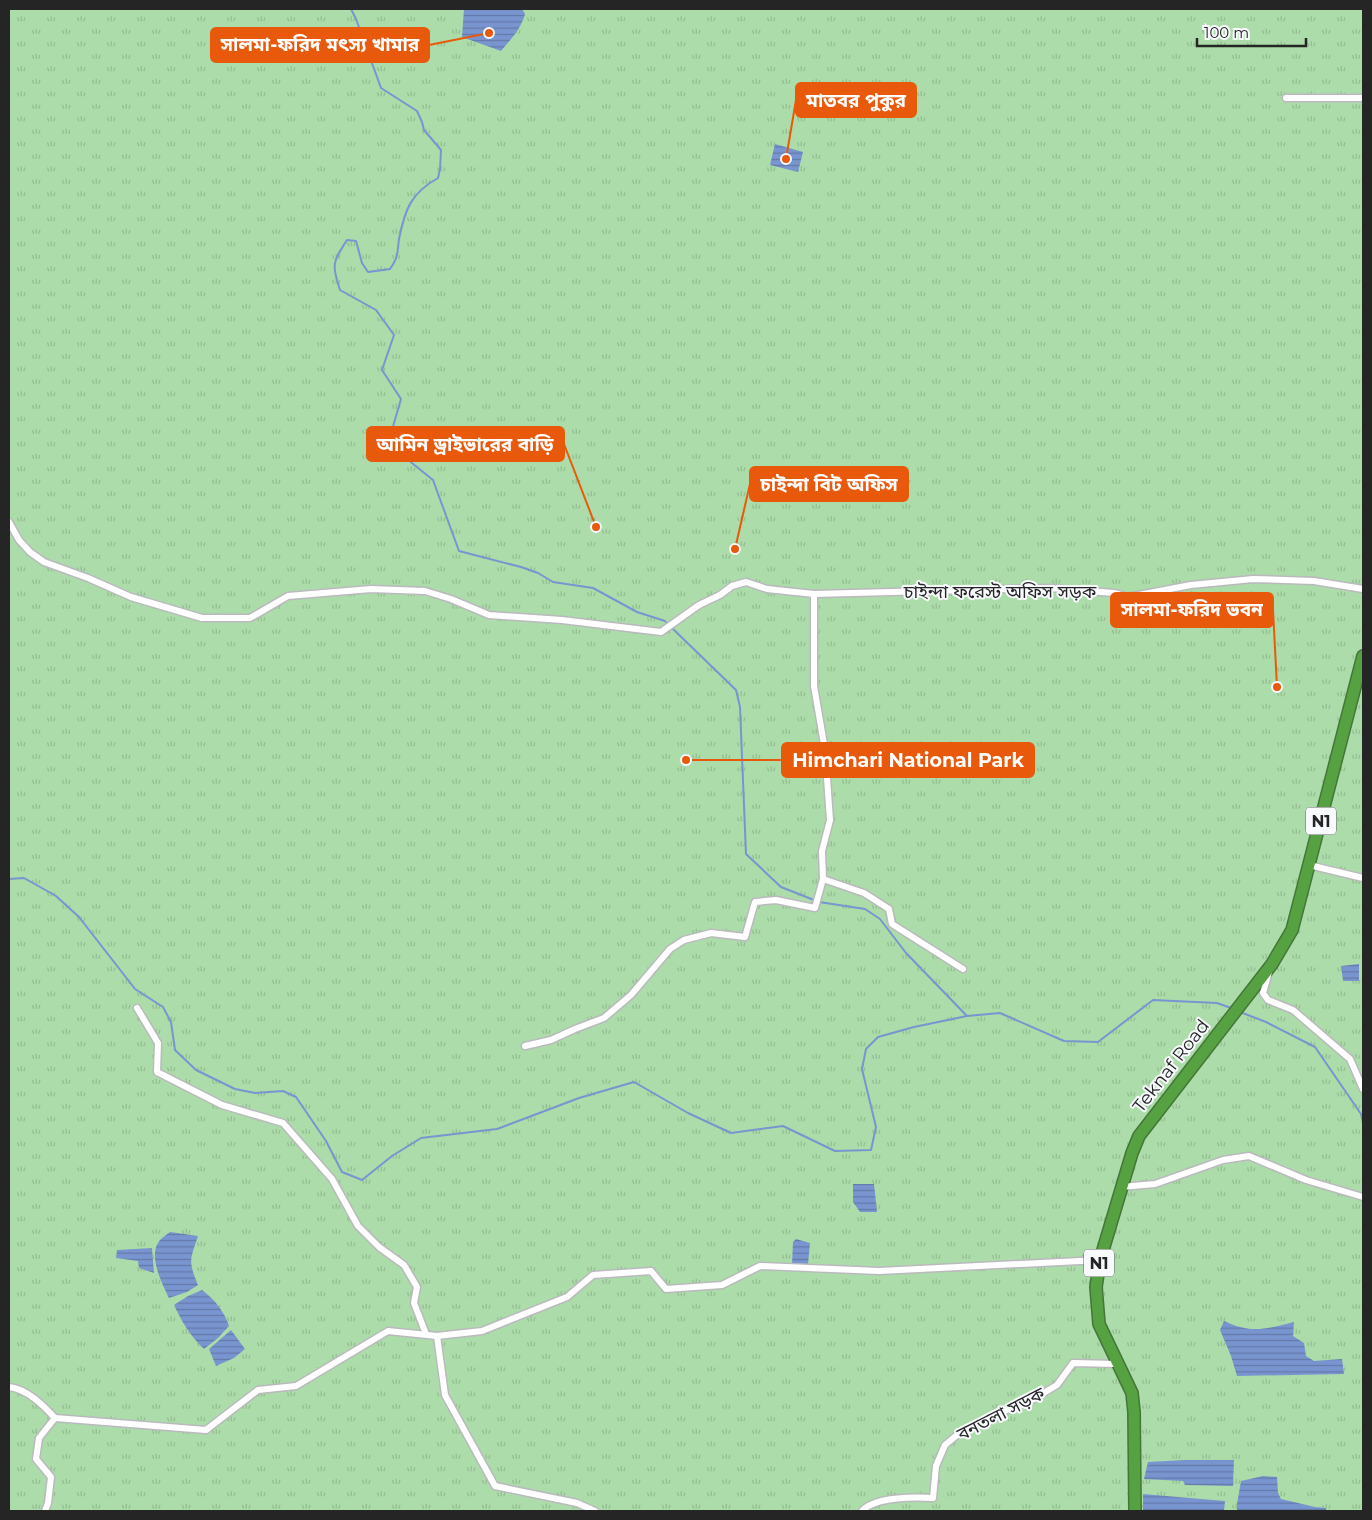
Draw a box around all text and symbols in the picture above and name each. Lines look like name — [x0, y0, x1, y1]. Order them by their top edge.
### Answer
scale bar — [1197, 15, 1306, 47]
text: 100 m — [1204, 23, 1249, 42]
callout: সালমা-ফরিদ মৎস্য খামার — [211, 28, 429, 62]
text: সালমা-ফরিদ মৎস্য খামার — [220, 33, 420, 56]
callout: মাতবর পুকুর — [796, 83, 916, 117]
text: মাতবর পুকুর — [805, 89, 906, 112]
callout: আমিন ড্রাইভারের বাড়ি — [367, 427, 564, 461]
text: আমিন ড্রাইভারের বাড়ি — [375, 433, 554, 456]
callout: চাইন্দা বিট অফিস — [750, 467, 908, 501]
text: চাইন্দা বিট অফিস — [759, 473, 899, 496]
street label: চাইন্দা ফরেস্ট অফিস সড়ক — [903, 581, 1097, 603]
callout: সালমা-ফরিদ ভবন — [1111, 593, 1273, 627]
text: সালমা-ফরিদ ভবন — [1120, 598, 1264, 621]
callout: Himchari National Park — [782, 743, 1034, 777]
text: Himchari National Park — [792, 749, 1024, 772]
road number: N1 — [1306, 808, 1336, 834]
street label: Teknaf Road — [1128, 1015, 1214, 1117]
road number: N1 — [1084, 1250, 1114, 1276]
street label: বনতলা সড়ক — [953, 1382, 1049, 1446]

